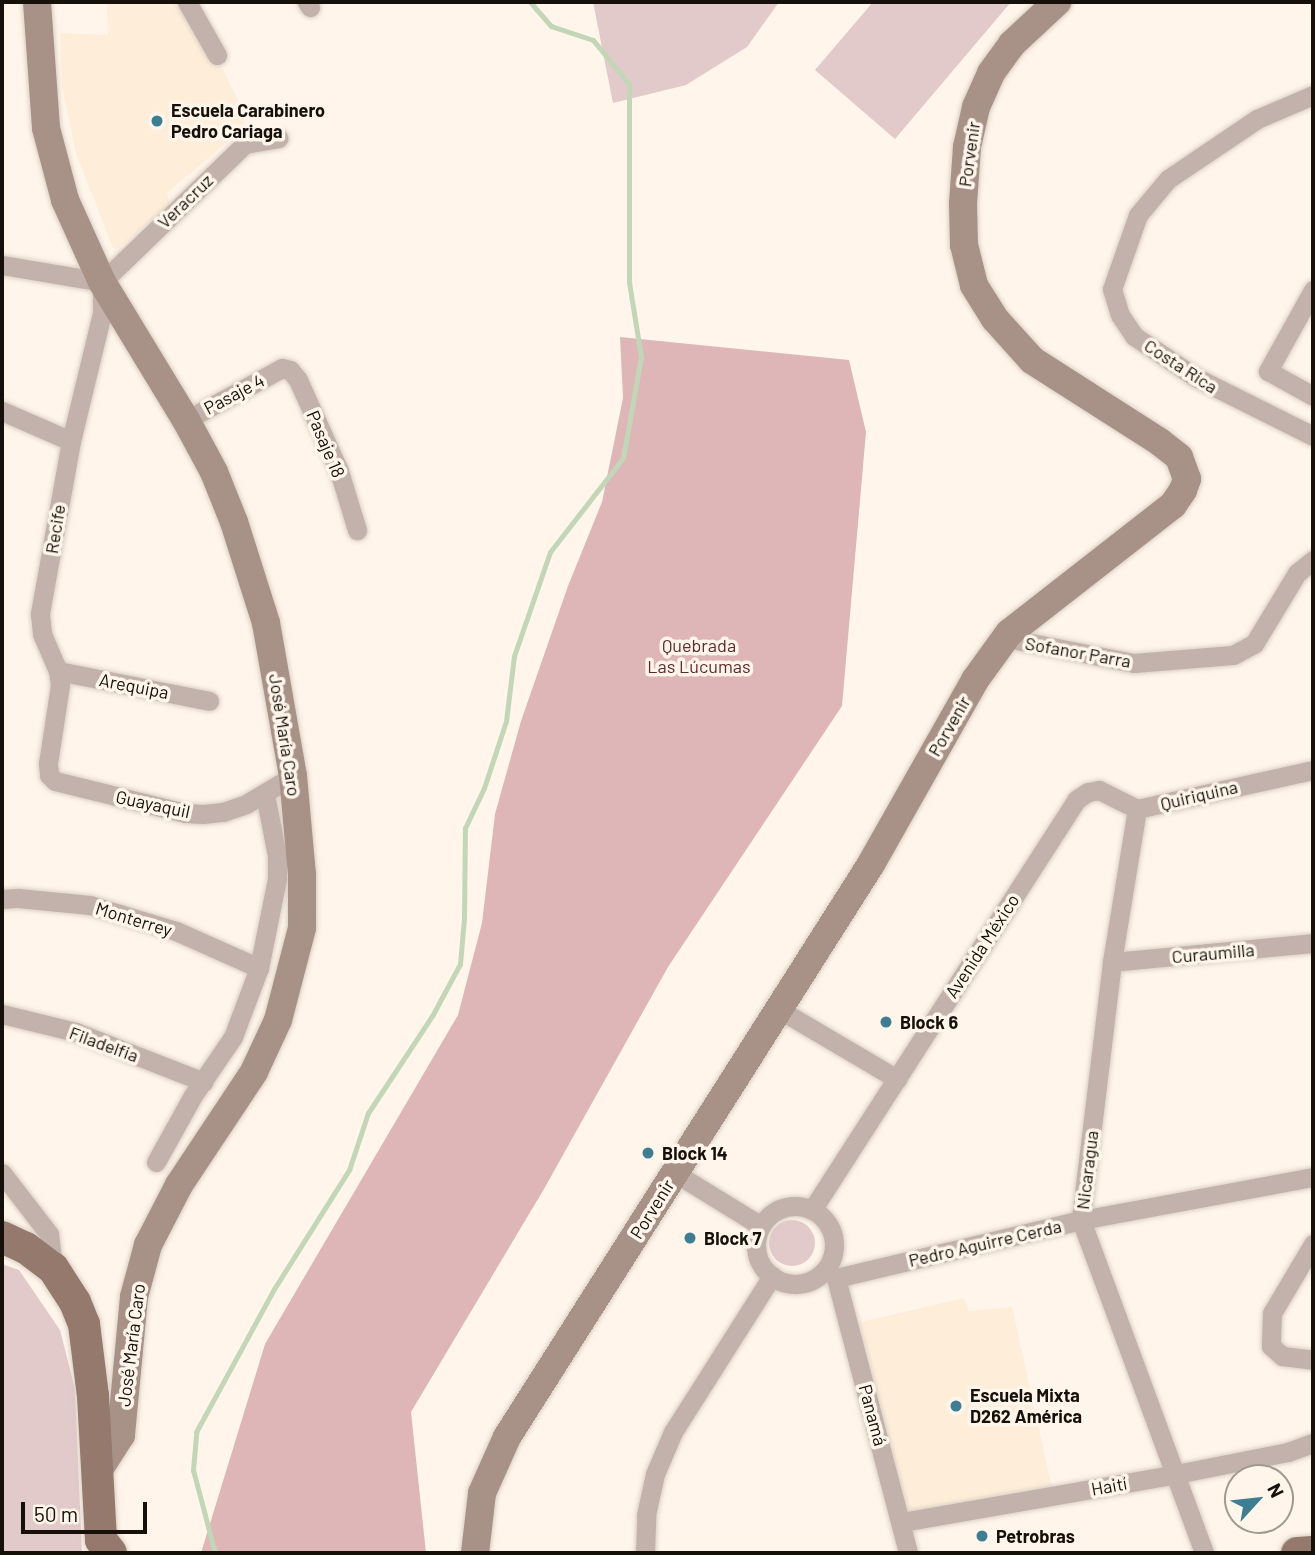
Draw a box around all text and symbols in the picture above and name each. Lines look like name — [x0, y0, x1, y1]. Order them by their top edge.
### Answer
place label: Escuela Carabinero Pedro Cariaga — [171, 100, 325, 142]
marker: Escuela Carabinero Pedro Cariaga — [149, 113, 165, 129]
street label: Porvenir — [954, 120, 984, 188]
street label: Veracruz — [153, 169, 217, 233]
street label: Costa Rica — [1140, 334, 1222, 398]
street label: Pasaje 4 — [200, 369, 268, 419]
street label: Pasaje 18 — [302, 407, 350, 481]
street label: Recife — [40, 503, 70, 555]
street label: Sofanor Parra — [1023, 632, 1133, 672]
park label: Quebrada Las Lúcumas — [647, 635, 751, 678]
street label: Arequipa — [97, 669, 171, 703]
street label: José María Caro — [265, 672, 305, 798]
street label: Porvenir — [923, 692, 975, 760]
street label: Quiriquina — [1158, 776, 1240, 814]
street label: Guayaquil — [114, 786, 192, 822]
street label: Avenida México — [940, 890, 1024, 1002]
street label: Monterrey — [93, 897, 175, 941]
street label: Curaumilla — [1171, 939, 1255, 967]
place label: Block 6 — [900, 1011, 958, 1033]
marker: Block 6 — [878, 1014, 894, 1030]
street label: Filadelfia — [67, 1022, 141, 1066]
street label: Nicaragua — [1071, 1129, 1103, 1211]
place label: Block 14 — [662, 1142, 728, 1164]
marker: Block 14 — [640, 1145, 656, 1161]
street label: Porvenir — [625, 1175, 679, 1243]
street label: Pedro Aguirre Cerda — [906, 1215, 1064, 1271]
place label: Block 7 — [704, 1227, 761, 1249]
marker: Block 7 — [682, 1230, 698, 1246]
street label: José María Caro — [113, 1282, 149, 1408]
street label: Panamá — [854, 1382, 892, 1448]
place label: Escuela Mixta D262 América — [970, 1385, 1082, 1428]
marker: Escuela Mixta D262 América — [948, 1398, 964, 1414]
north arrow — [1224, 1464, 1294, 1534]
street label: Haití — [1089, 1472, 1129, 1500]
text: N — [1263, 1479, 1289, 1501]
scale bar — [24, 1488, 150, 1532]
text: 50 m — [34, 1501, 78, 1526]
place label: Petrobras — [996, 1525, 1075, 1547]
marker: Petrobras — [974, 1528, 990, 1544]

